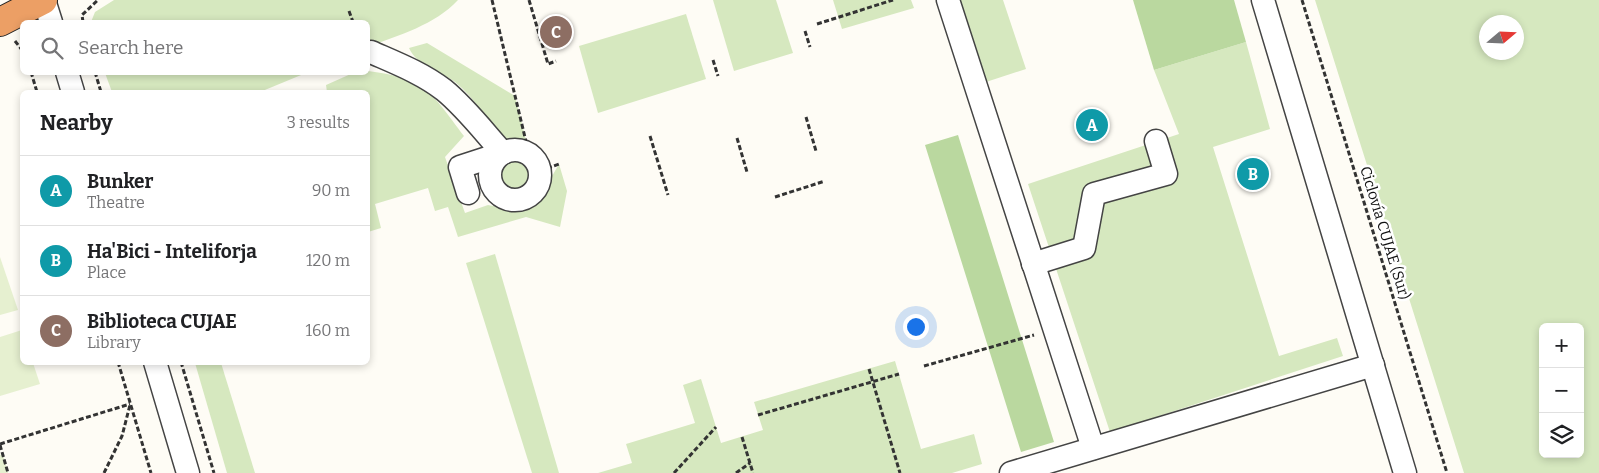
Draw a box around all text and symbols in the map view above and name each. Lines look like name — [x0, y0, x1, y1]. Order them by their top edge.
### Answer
pin: C — [540, 13, 572, 51]
north arrow — [1479, 15, 1524, 60]
search box — [20, 20, 370, 75]
icon: search — [38, 34, 66, 62]
text: Search here — [78, 36, 183, 59]
pin: A — [1076, 106, 1108, 144]
text: Nearby — [40, 110, 113, 136]
text: 3 results — [287, 113, 350, 132]
pin: B — [1237, 155, 1269, 193]
street label: Ciclovía CUJAE (Sur) — [1356, 164, 1414, 302]
text: Bunker — [87, 170, 153, 193]
text: A — [50, 181, 62, 200]
text: 90 m — [312, 181, 350, 200]
text: Theatre — [87, 193, 145, 212]
text: Ha'Bici - Inteliforja — [87, 240, 257, 263]
text: B — [51, 251, 61, 270]
text: 120 m — [306, 251, 350, 270]
text: Place — [87, 263, 126, 282]
text: Biblioteca CUJAE — [87, 310, 237, 333]
your location — [903, 314, 929, 340]
text: C — [51, 321, 61, 340]
text: 160 m — [305, 321, 350, 340]
map controls — [1539, 323, 1584, 458]
button: + — [1539, 323, 1584, 368]
text: Library — [87, 333, 141, 352]
button: − — [1539, 368, 1584, 413]
button: layers — [1539, 413, 1584, 458]

